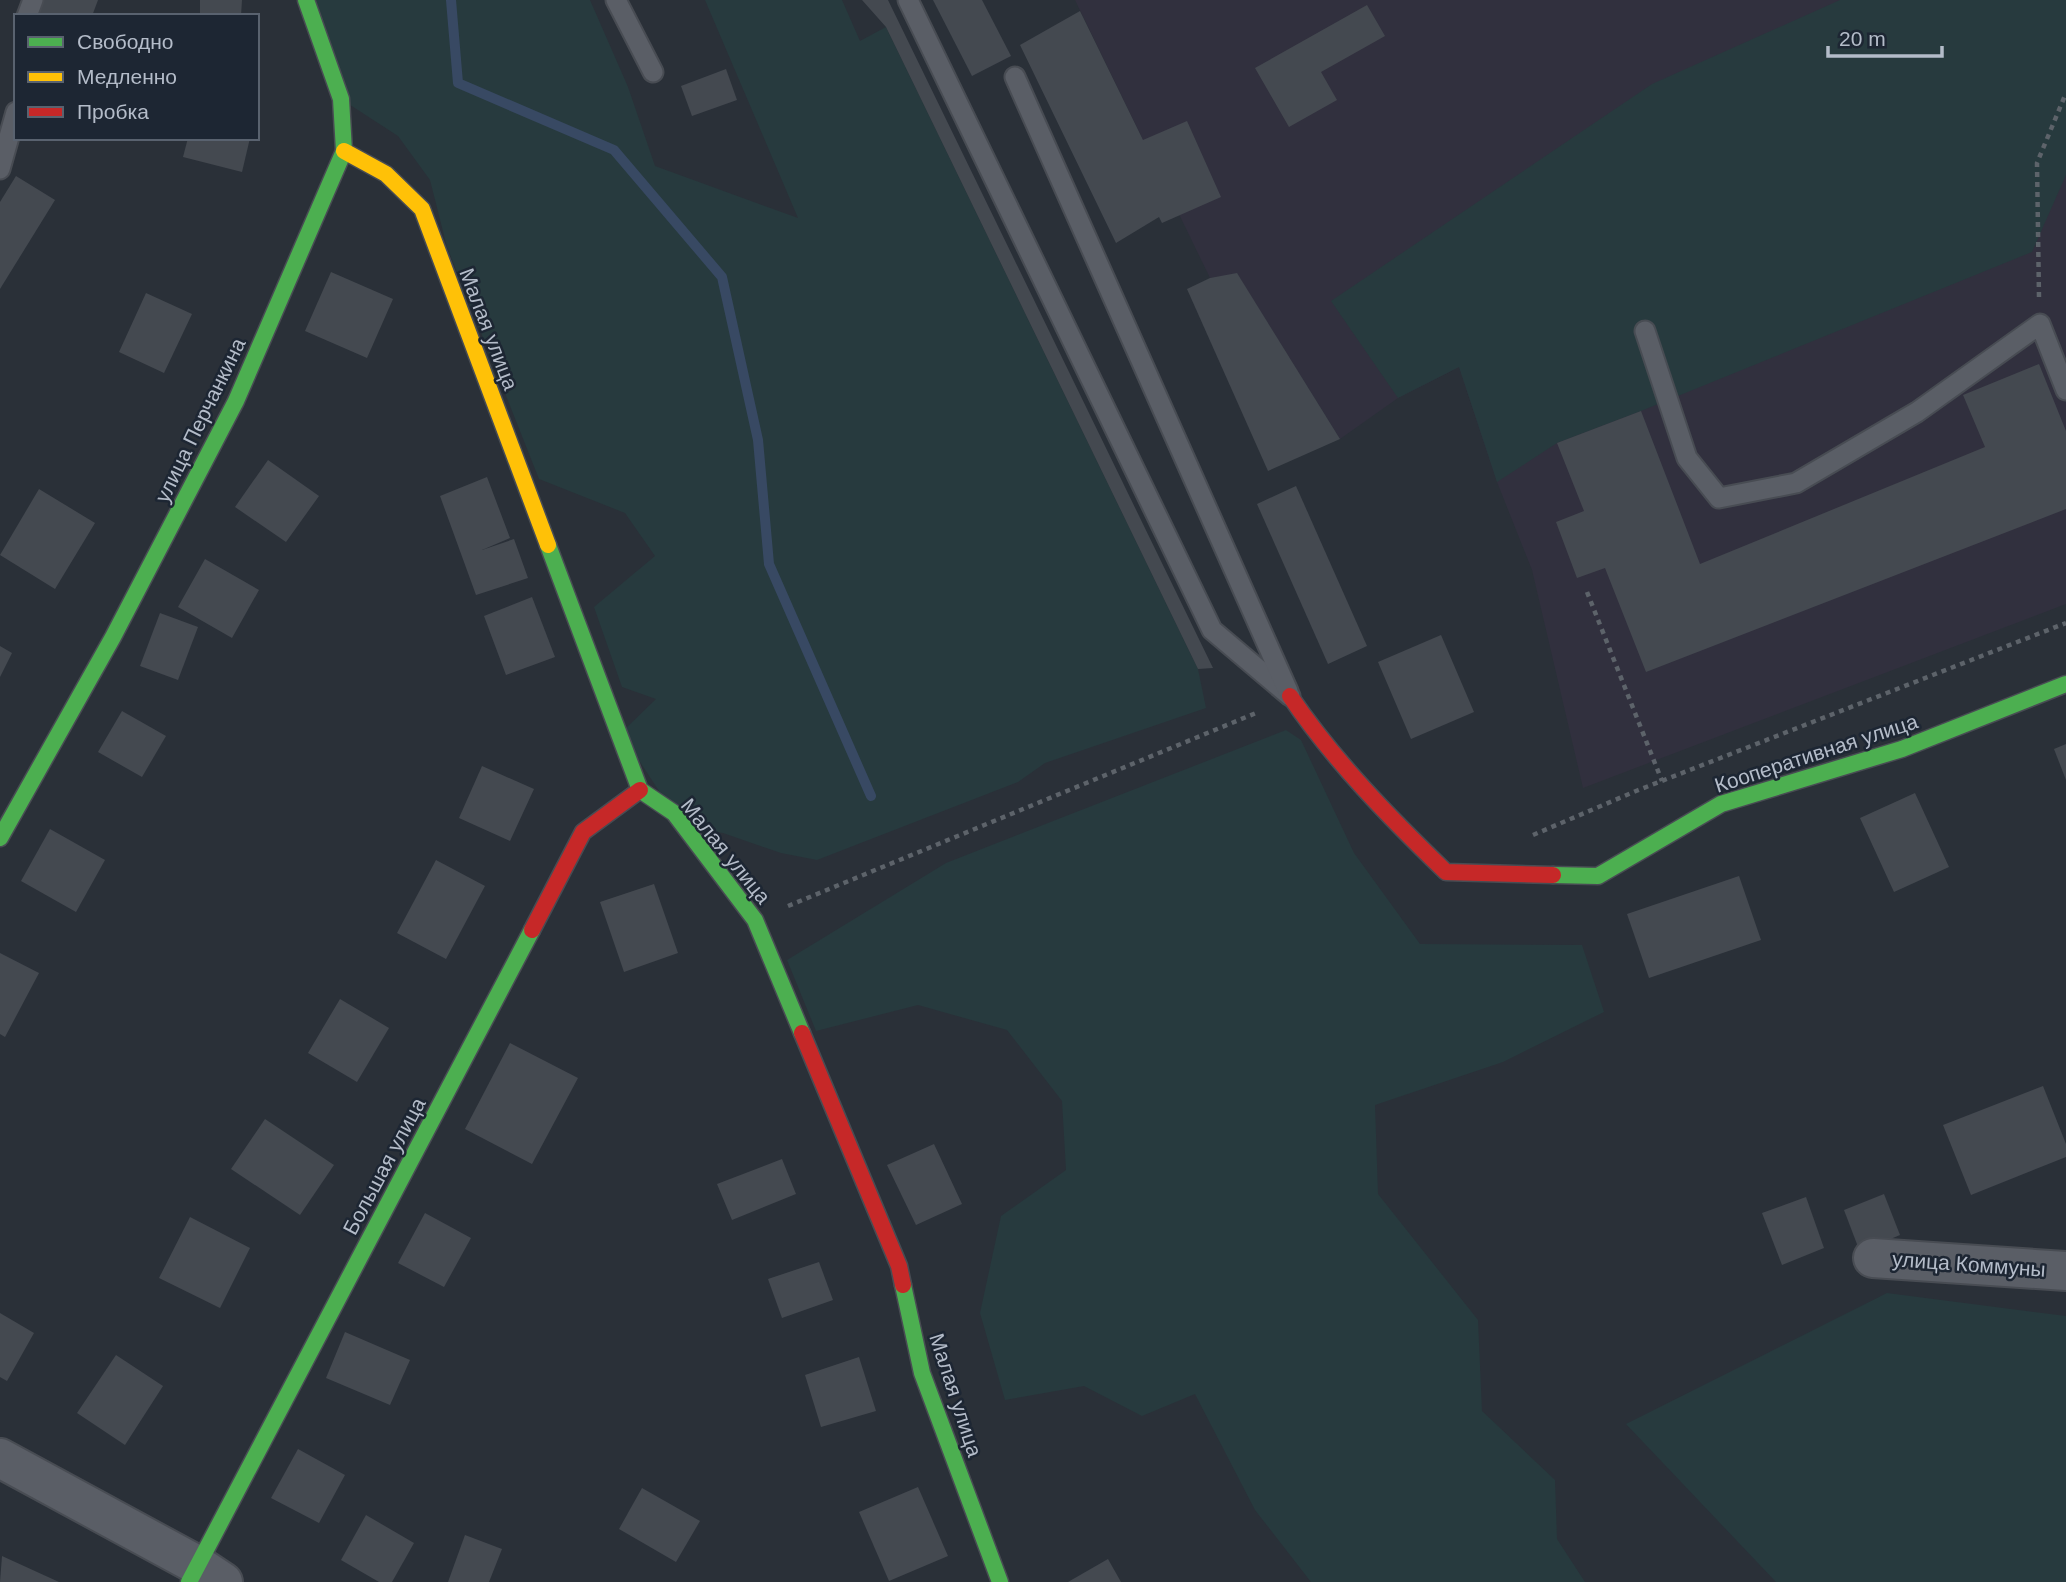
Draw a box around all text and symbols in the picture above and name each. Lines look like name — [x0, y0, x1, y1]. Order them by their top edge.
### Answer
legend — [14, 14, 259, 140]
scale bar — [1828, 14, 1942, 58]
text: 20 m — [1839, 27, 1886, 50]
text: Свободно — [77, 30, 174, 53]
text: Медленно — [77, 65, 177, 88]
text: Пробка — [77, 100, 149, 123]
street label: Малая улица — [455, 265, 523, 393]
street label: улица Перчанкина — [150, 334, 250, 506]
street label: Кооперативная улица — [1712, 709, 1921, 797]
street label: Малая улица — [677, 794, 776, 908]
street label: Большая улица — [338, 1093, 430, 1238]
street label: улица Коммуны — [1891, 1247, 2047, 1281]
street label: Малая улица — [925, 1330, 987, 1460]

